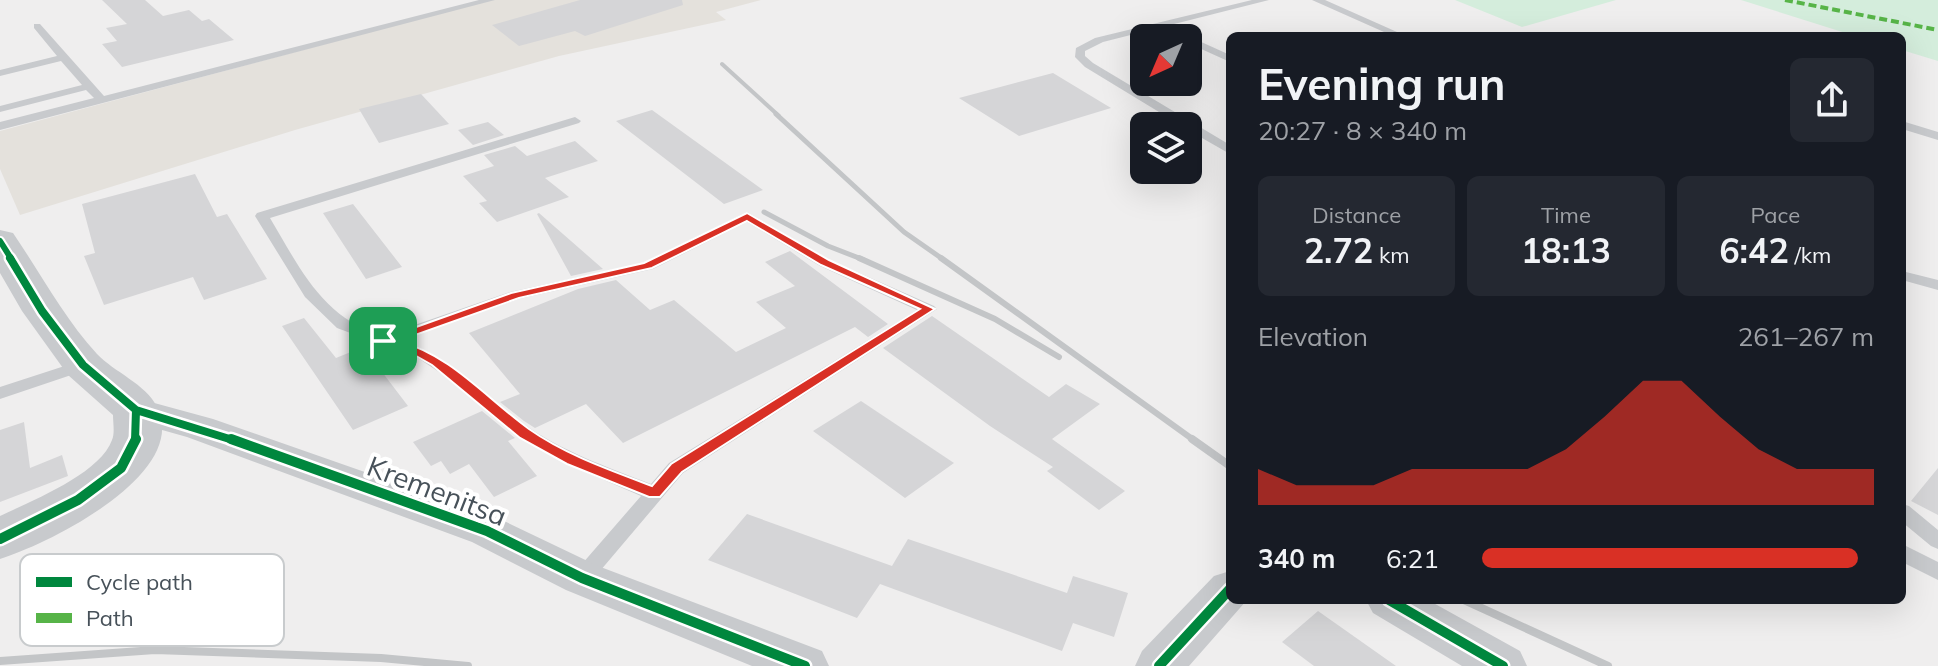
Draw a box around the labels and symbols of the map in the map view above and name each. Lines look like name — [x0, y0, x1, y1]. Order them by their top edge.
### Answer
north arrow — [1130, 24, 1202, 96]
pin — [349, 307, 417, 375]
street label: Kremenitsa — [363, 448, 512, 533]
legend — [20, 554, 284, 646]
text: Cycle path — [86, 568, 193, 596]
text: Path — [86, 604, 134, 632]

